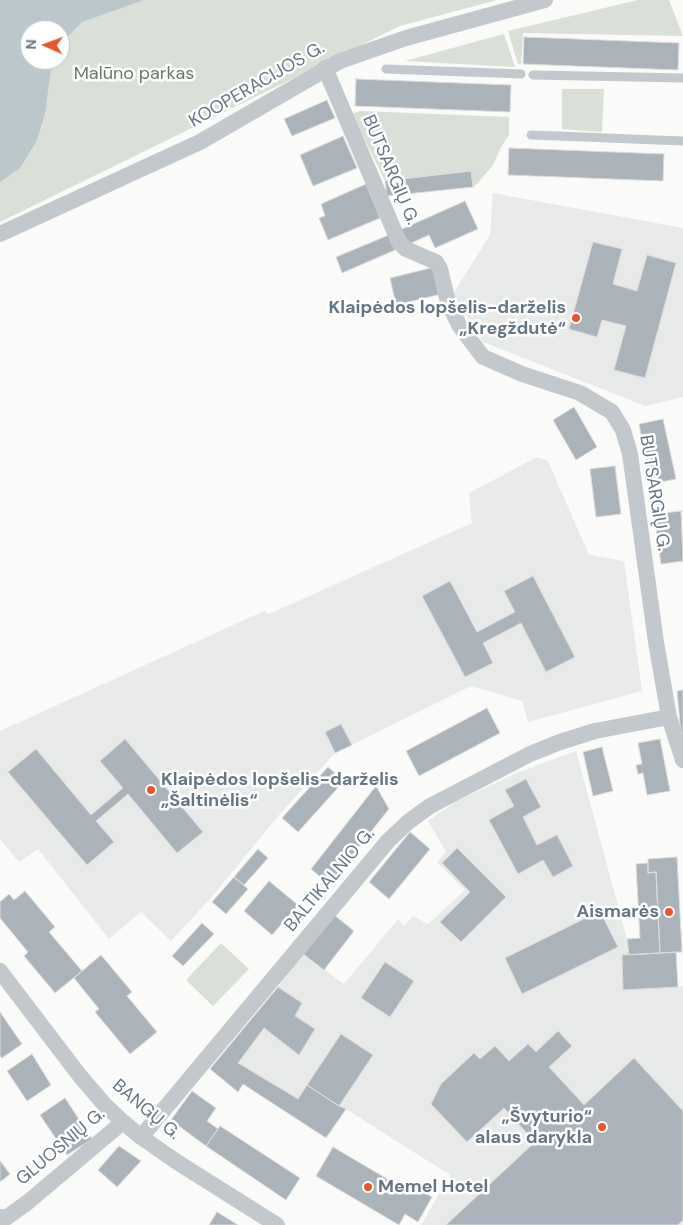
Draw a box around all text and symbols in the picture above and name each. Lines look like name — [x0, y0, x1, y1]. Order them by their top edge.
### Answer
north arrow — [20, 20, 70, 70]
street label: KOOPERACIJOS G. — [185, 37, 329, 133]
text: N — [22, 39, 40, 50]
park label: Malūno parkas — [74, 63, 194, 85]
street label: BUTSARGIŲ G. — [357, 112, 423, 228]
place label: Klaipėdos lopšelis-darželis „Kregždutė“ — [328, 297, 566, 340]
marker: Klaipėdos lopšelis-darželis „Kregždutė“ — [570, 312, 582, 324]
street label: BUTSARGIŲ G. — [634, 433, 674, 553]
place label: Klaipėdos lopšelis-darželis „Šaltinėlis“ — [161, 769, 399, 812]
marker: Klaipėdos lopšelis-darželis „Šaltinėlis“ — [145, 784, 157, 796]
street label: BALTIKALNIO G. — [280, 824, 380, 936]
place label: Aismarės — [577, 901, 659, 923]
marker: Aismarės — [663, 906, 675, 918]
street label: BANGŲ G. — [107, 1075, 185, 1145]
street label: GLUOSNIŲ G. — [12, 1104, 110, 1190]
place label: „Švyturio“ alaus darykla — [475, 1106, 592, 1148]
marker: „Švyturio“ alaus darykla — [596, 1121, 608, 1133]
place label: Memel Hotel — [378, 1176, 488, 1198]
marker: Memel Hotel — [362, 1181, 374, 1193]

